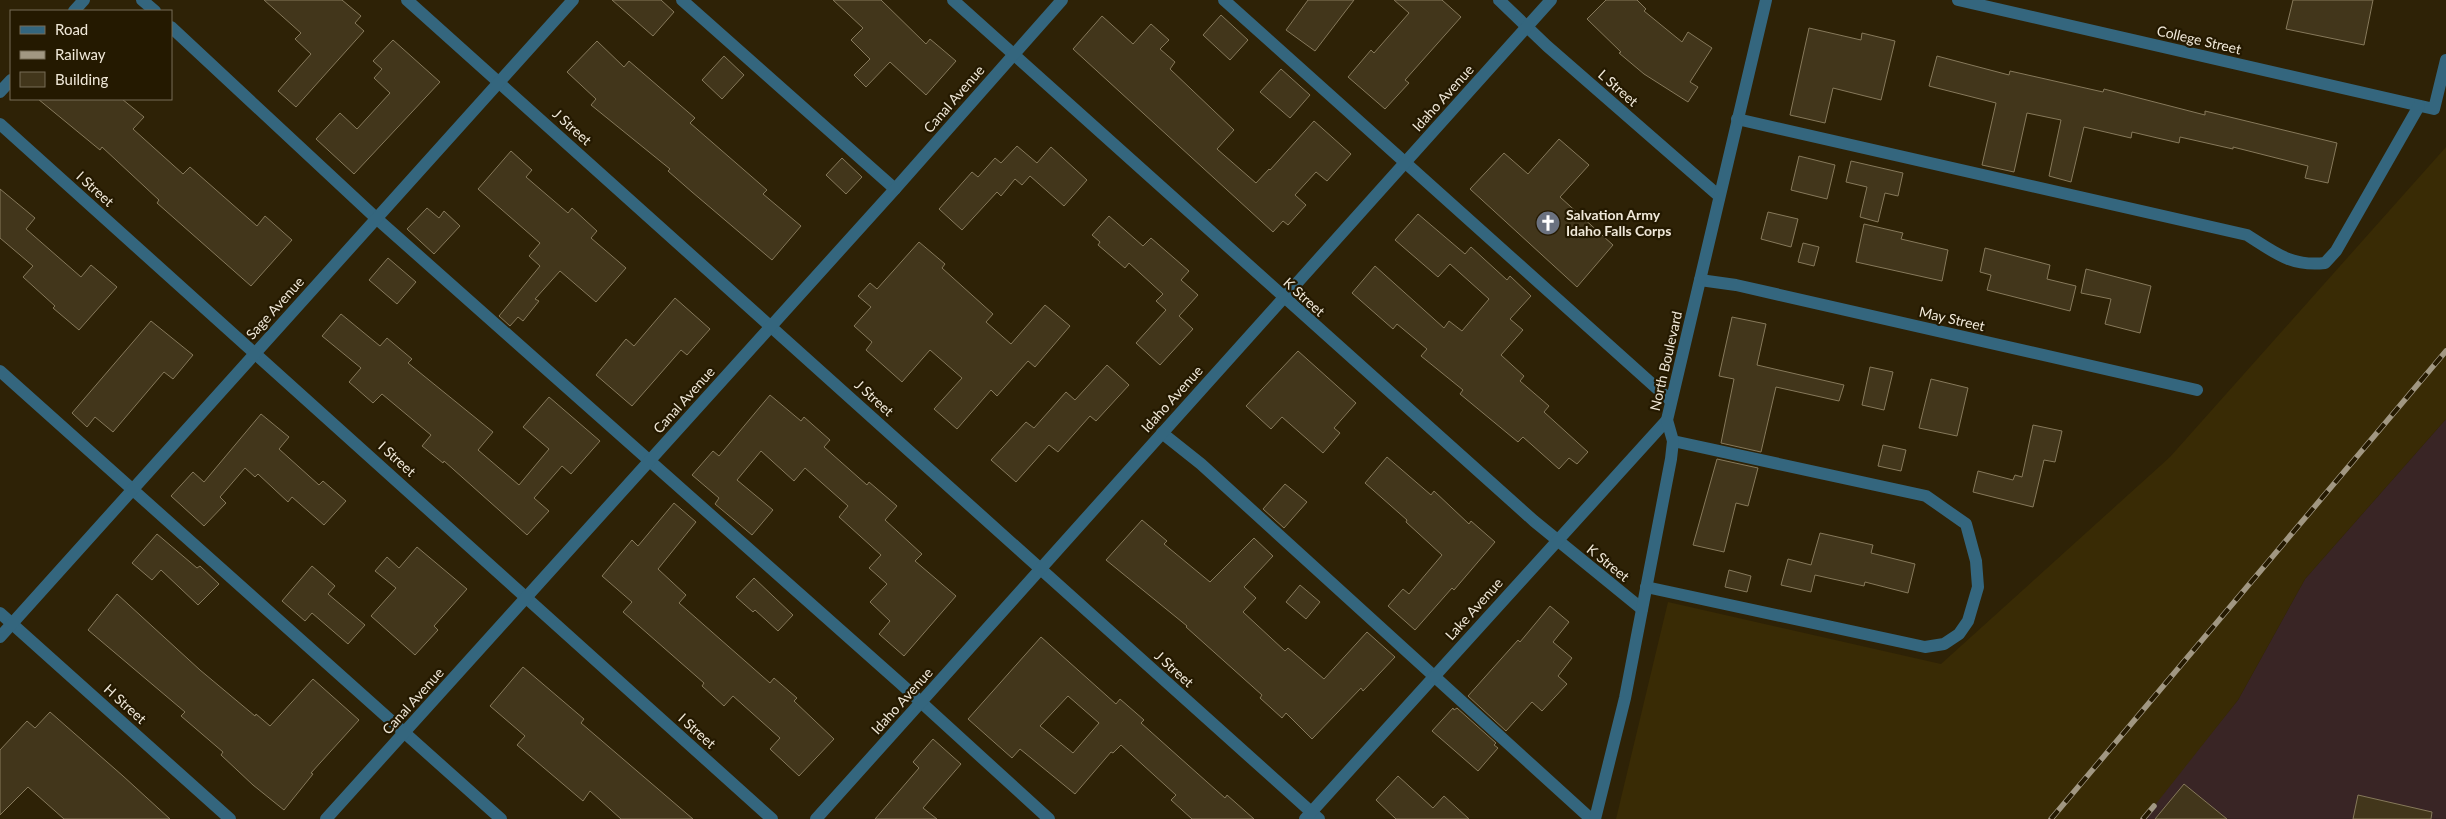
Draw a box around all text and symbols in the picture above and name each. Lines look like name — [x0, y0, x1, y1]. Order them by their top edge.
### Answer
legend — [10, 10, 172, 100]
text: Road — [55, 20, 88, 38]
street label: College Street — [2155, 22, 2243, 57]
text: Railway — [55, 45, 106, 63]
street label: Canal Avenue — [920, 61, 988, 136]
street label: Idaho Avenue — [1408, 61, 1477, 134]
street label: L Street — [1595, 66, 1642, 110]
text: Building — [55, 70, 108, 88]
street label: J Street — [549, 105, 595, 148]
street label: I Street — [73, 167, 118, 210]
place label: Salvation Army Idaho Falls Corps — [1566, 206, 1671, 239]
church icon: Salvation Army Idaho Falls Corps — [1535, 210, 1561, 236]
street label: Sage Avenue — [242, 273, 307, 343]
street label: K Street — [1280, 274, 1329, 320]
street label: May Street — [1918, 303, 1987, 334]
street label: North Boulevard — [1646, 309, 1685, 412]
street label: Idaho Avenue — [1137, 362, 1206, 435]
street label: Canal Avenue — [649, 363, 718, 437]
street label: J Street — [851, 376, 897, 419]
street label: I Street — [375, 437, 420, 480]
street label: K Street — [1584, 540, 1633, 585]
street label: Lake Avenue — [1441, 574, 1506, 643]
street label: J Street — [1151, 647, 1197, 690]
street label: Canal Avenue — [378, 664, 447, 738]
street label: Idaho Avenue — [867, 664, 936, 737]
street label: H Street — [101, 680, 150, 727]
street label: I Street — [675, 709, 720, 752]

